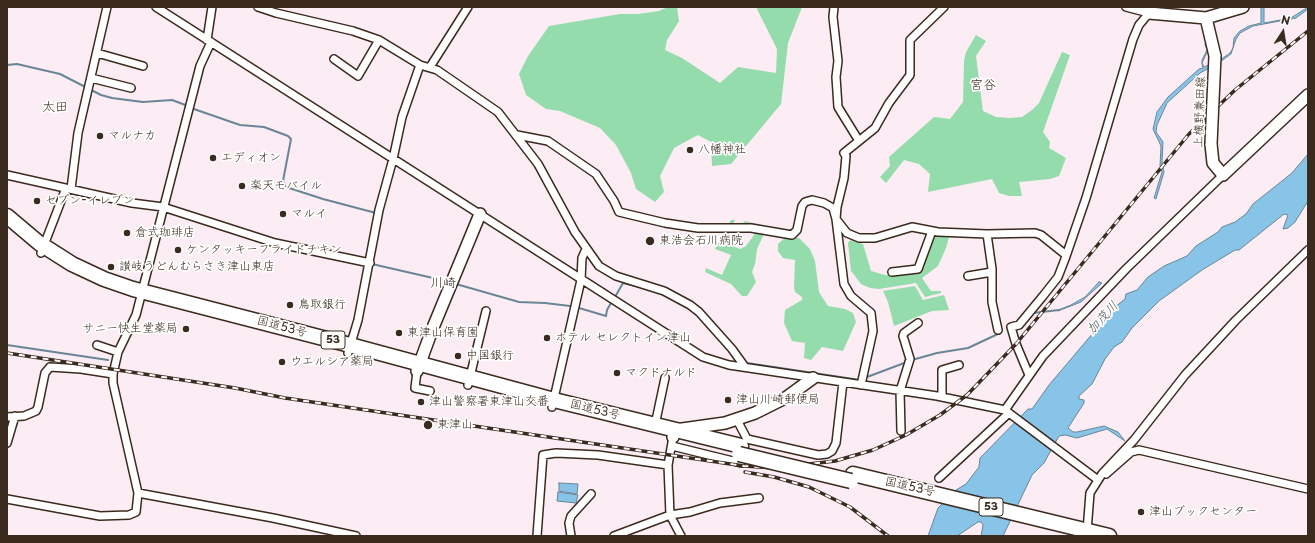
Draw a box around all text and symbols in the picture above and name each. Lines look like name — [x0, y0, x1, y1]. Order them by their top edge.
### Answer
text: N — [1280, 11, 1292, 29]
north arrow — [1263, 12, 1303, 52]
street label: 上横野兼田線 — [1192, 76, 1208, 148]
district label: 宮谷 — [970, 77, 996, 93]
district label: 太田 — [42, 99, 68, 115]
place label: マルナカ — [108, 129, 156, 143]
marker: マルナカ — [95, 131, 105, 141]
place label: 八幡神社 — [698, 143, 746, 157]
marker: 八幡神社 — [685, 145, 695, 155]
place label: エディオン — [221, 151, 281, 165]
marker: エディオン — [208, 153, 218, 163]
place label: 楽天モバイル — [250, 179, 322, 193]
marker: 楽天モバイル — [237, 181, 247, 191]
place label: セブン-イレブン — [45, 194, 135, 208]
marker: セブン-イレブン — [32, 196, 42, 206]
place label: マルイ — [291, 207, 327, 221]
marker: マルイ — [278, 209, 288, 219]
place label: 倉式珈琲店 — [135, 226, 195, 240]
marker: 倉式珈琲店 — [122, 228, 132, 238]
place label: 東浩会石川病院 — [659, 234, 743, 248]
marker: 東浩会石川病院 — [644, 235, 656, 247]
place label: ケンタッキーフライドチキン — [186, 243, 342, 257]
marker: ケンタッキーフライドチキン — [173, 245, 183, 255]
place label: 讃岐うどんむらさき津山東店 — [119, 260, 275, 274]
marker: 讃岐うどんむらさき津山東店 — [106, 262, 116, 272]
district label: 川崎 — [430, 275, 456, 291]
place label: 鳥取銀行 — [298, 298, 346, 312]
water label: 加茂川 — [1084, 298, 1122, 338]
marker: 鳥取銀行 — [285, 300, 295, 310]
street label: 国道53号 — [255, 313, 309, 341]
place label: サニー快生堂薬局 — [82, 322, 178, 336]
marker: サニー快生堂薬局 — [181, 324, 191, 334]
place label: 東津山保育園 — [407, 326, 479, 340]
marker: 東津山保育園 — [394, 328, 404, 338]
road number: 53 — [321, 331, 345, 349]
place label: ホテル セレクトイン津山 — [555, 331, 691, 345]
marker: ホテル セレクトイン津山 — [542, 333, 552, 343]
place label: 中国銀行 — [466, 349, 514, 363]
marker: 中国銀行 — [453, 351, 463, 361]
place label: ウエルシア薬局 — [290, 355, 374, 369]
marker: ウエルシア薬局 — [277, 357, 287, 367]
place label: マクドナルド — [625, 366, 697, 380]
marker: マクドナルド — [612, 368, 622, 378]
place label: 津山川崎郵便局 — [736, 393, 820, 407]
place label: 津山警察署東津山交番 — [429, 395, 549, 409]
marker: 津山川崎郵便局 — [723, 395, 733, 405]
marker: 津山警察署東津山交番 — [416, 397, 426, 407]
street label: 国道53号 — [568, 397, 622, 423]
place label: 東津山 — [437, 418, 473, 432]
marker: 東津山 — [422, 419, 434, 431]
street label: 国道53号 — [883, 474, 937, 500]
road number: 53 — [979, 498, 1003, 516]
place label: 津山ブックセンター — [1149, 505, 1257, 519]
marker: 津山ブックセンター — [1136, 507, 1146, 517]

